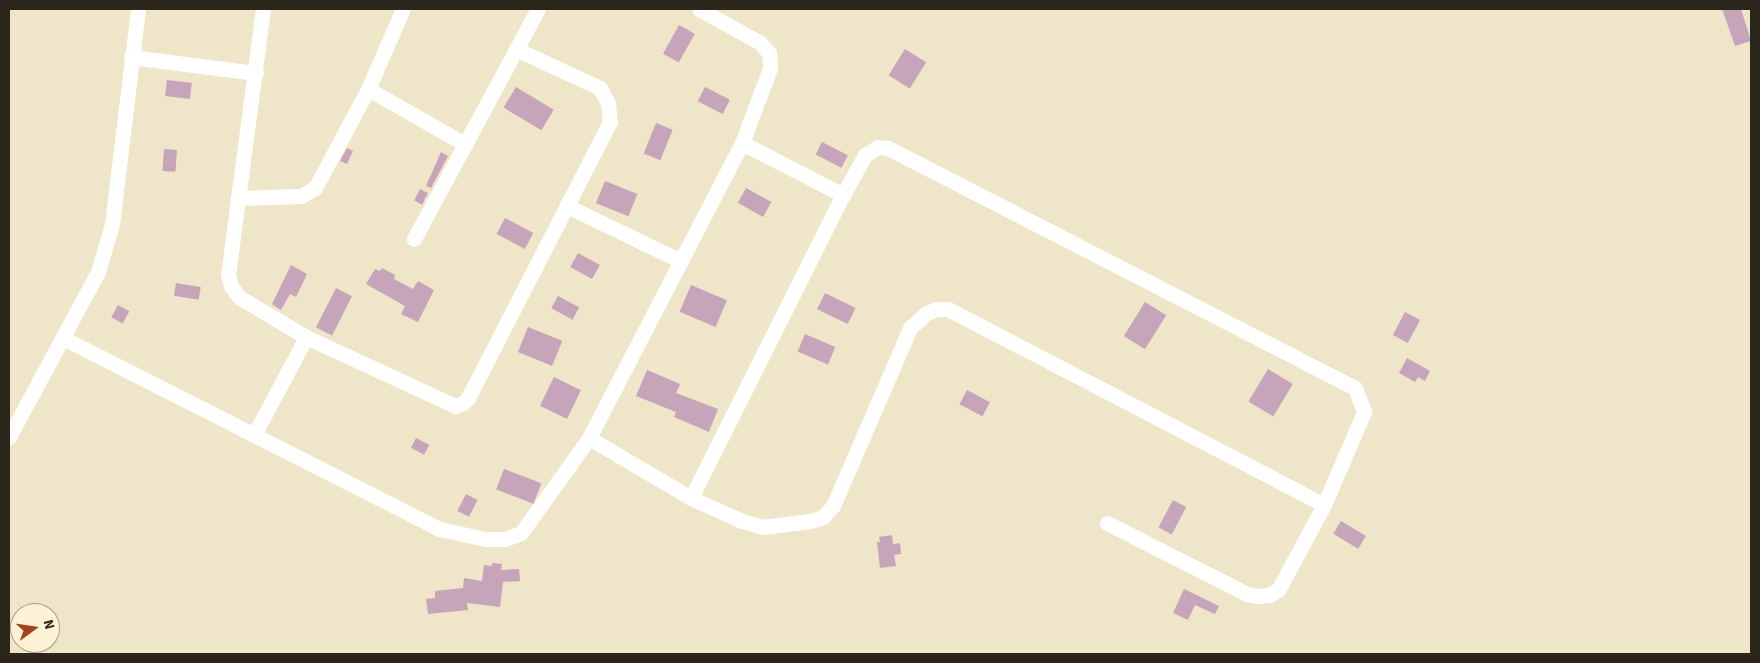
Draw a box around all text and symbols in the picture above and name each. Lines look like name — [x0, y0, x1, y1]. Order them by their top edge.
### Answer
north arrow — [10, 603, 60, 653]
text: N — [38, 618, 59, 632]

